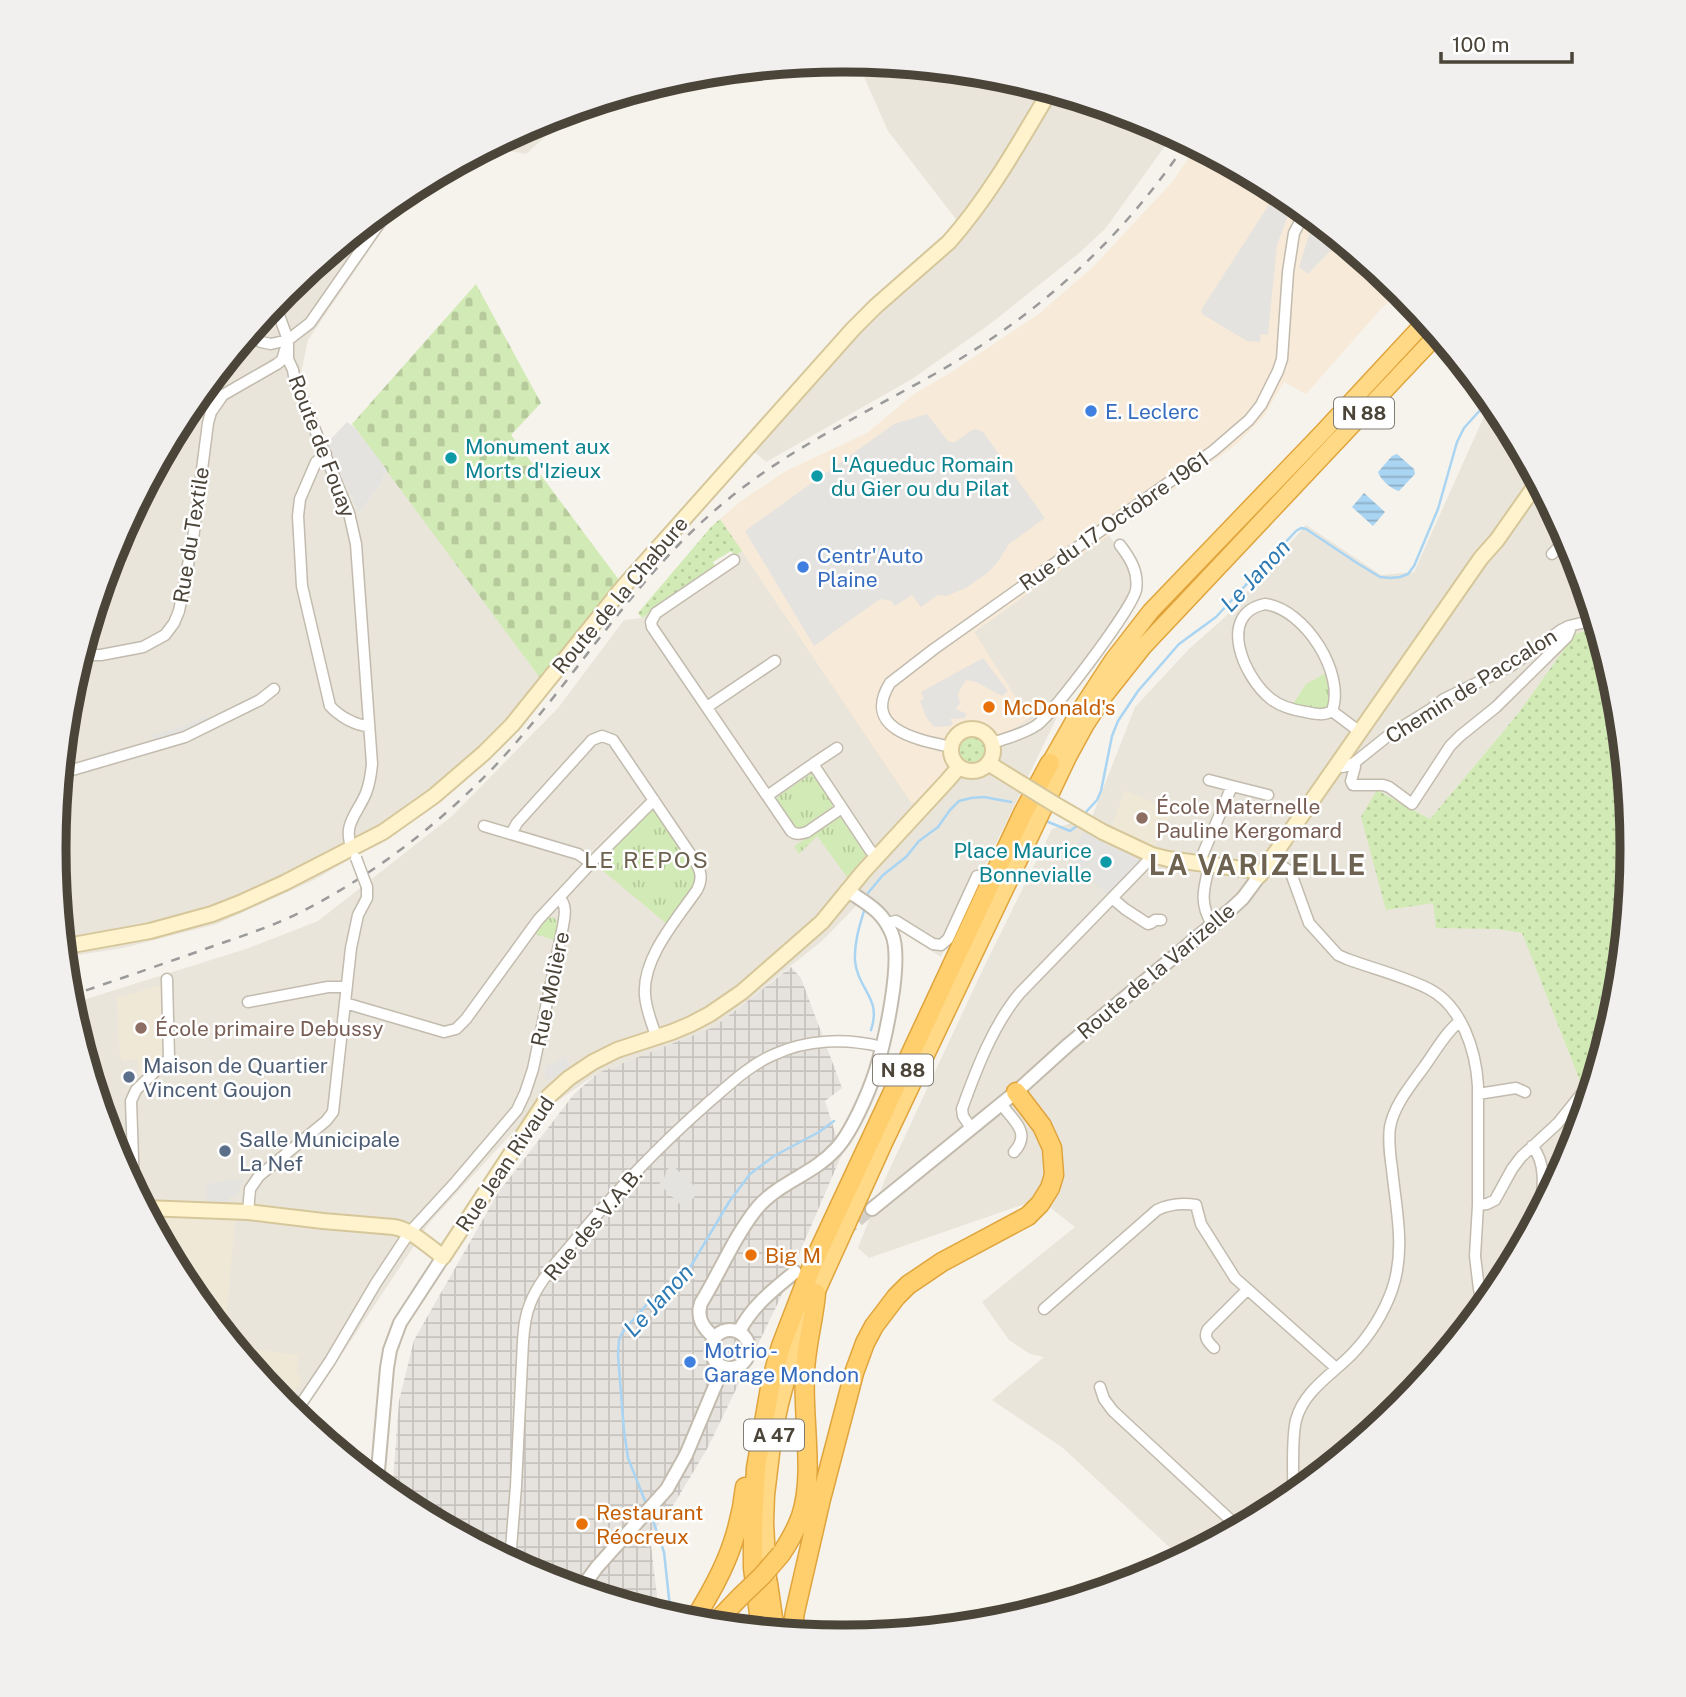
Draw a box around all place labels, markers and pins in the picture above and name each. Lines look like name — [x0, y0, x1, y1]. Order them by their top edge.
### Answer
place label: E. Leclerc — [1105, 399, 1199, 424]
marker: E. Leclerc — [1083, 403, 1099, 419]
place label: Monument aux Morts d'Izieux — [465, 434, 611, 483]
marker: Monument aux Morts d'Izieux — [443, 450, 459, 466]
place label: L'Aqueduc Romain du Gier ou du Pilat — [831, 452, 1014, 501]
marker: L'Aqueduc Romain du Gier ou du Pilat — [809, 468, 825, 484]
place label: Centr'Auto Plaine — [817, 543, 923, 592]
marker: Centr'Auto Plaine — [795, 559, 811, 575]
place label: McDonald's — [1003, 695, 1115, 720]
marker: McDonald's — [981, 699, 997, 715]
place label: École Maternelle Pauline Kergomard — [1156, 794, 1342, 843]
marker: École Maternelle Pauline Kergomard — [1134, 810, 1150, 826]
place label: Place Maurice Bonnevialle — [953, 838, 1092, 887]
marker: Place Maurice Bonnevialle — [1098, 854, 1114, 870]
place label: École primaire Debussy — [155, 1016, 383, 1041]
marker: École primaire Debussy — [133, 1020, 149, 1036]
place label: Maison de Quartier Vincent Goujon — [143, 1053, 328, 1102]
marker: Maison de Quartier Vincent Goujon — [121, 1069, 137, 1085]
place label: Salle Municipale La Nef — [239, 1127, 400, 1176]
marker: Salle Municipale La Nef — [217, 1143, 233, 1159]
place label: Big M — [765, 1243, 821, 1268]
marker: Big M — [743, 1247, 759, 1263]
place label: Motrio - Garage Mondon — [704, 1338, 859, 1387]
marker: Motrio - Garage Mondon — [682, 1354, 698, 1370]
place label: Restaurant Réocreux — [596, 1500, 703, 1549]
marker: Restaurant Réocreux — [574, 1516, 590, 1532]

